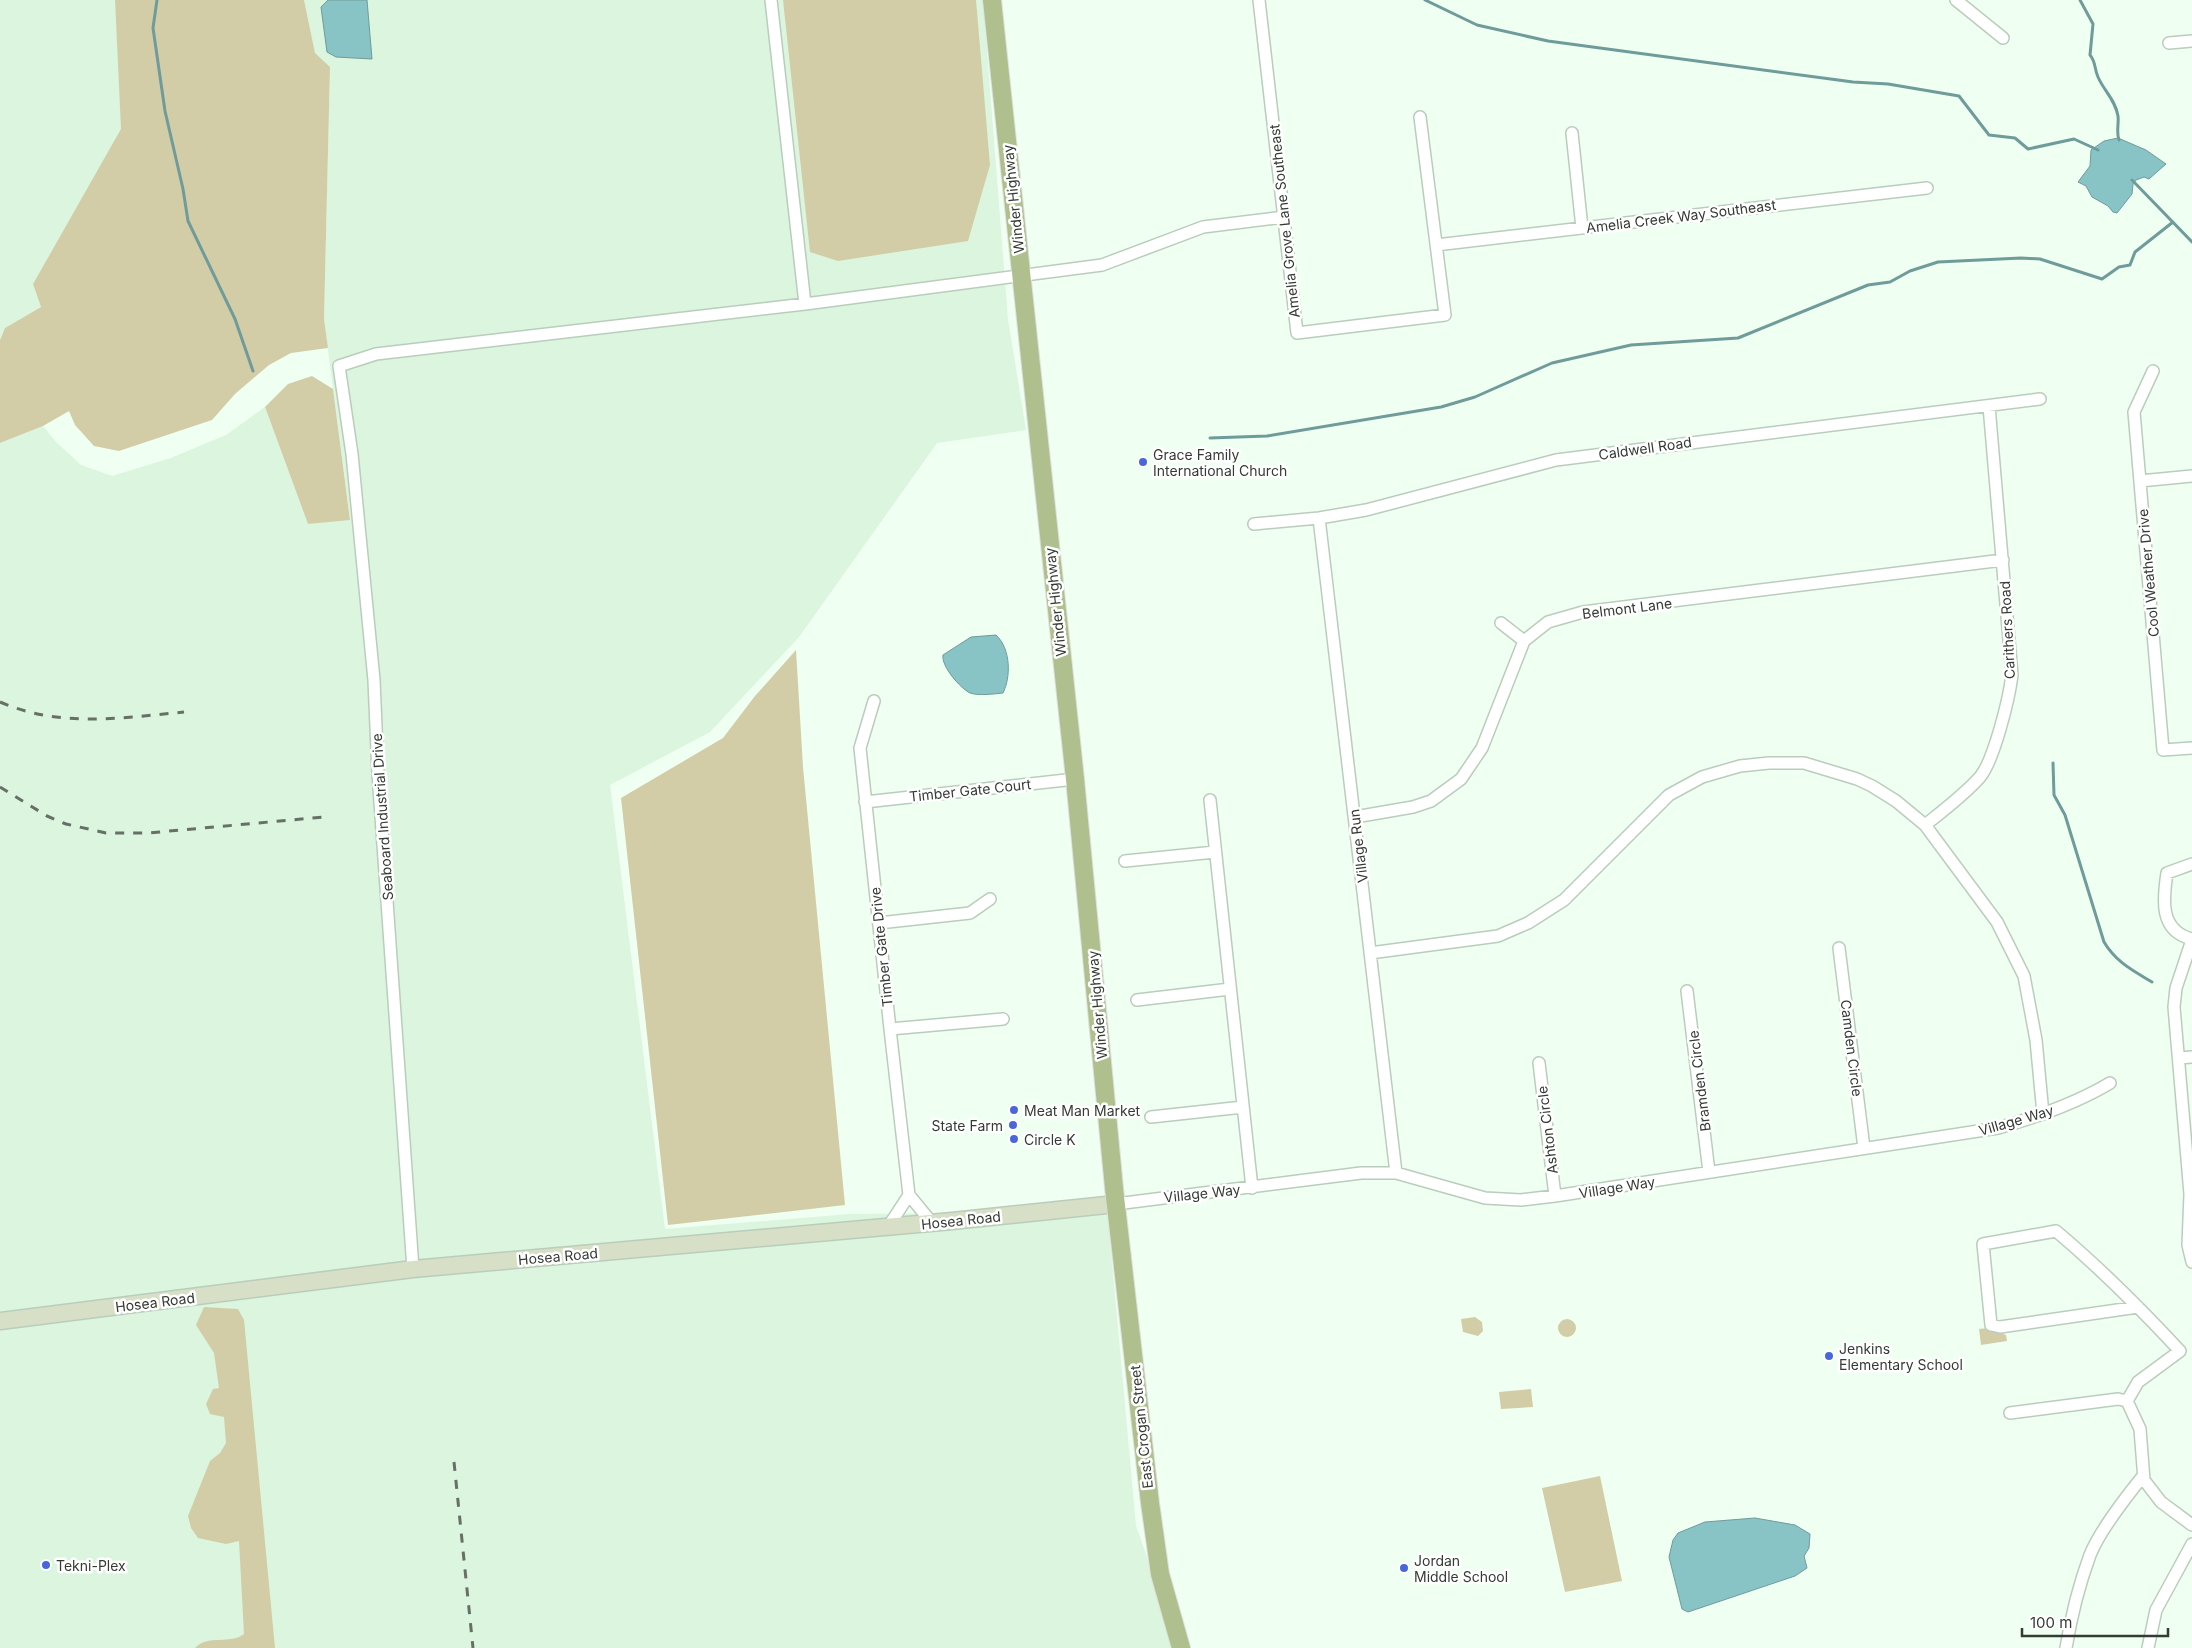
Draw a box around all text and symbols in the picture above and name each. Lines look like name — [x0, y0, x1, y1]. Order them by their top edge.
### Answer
street label: Amelia Grove Lane Southeast — [1265, 123, 1303, 319]
street label: Winder Highway — [999, 144, 1027, 254]
street label: Amelia Creek Way Southeast — [1585, 196, 1777, 236]
street label: Caldwell Road — [1597, 433, 1693, 463]
place label: Grace Family International Church — [1153, 446, 1287, 479]
marker: Grace Family International Church — [1137, 456, 1149, 468]
street label: Cool Weather Drive — [2134, 508, 2162, 638]
street label: Winder Highway — [1041, 547, 1069, 657]
street label: Carithers Road — [1996, 580, 2018, 680]
street label: Belmont Lane — [1581, 594, 1673, 622]
street label: Seaboard Industrial Drive — [368, 733, 396, 901]
street label: Timber Gate Court — [908, 775, 1032, 805]
street label: Village Run — [1345, 808, 1371, 884]
street label: Timber Gate Drive — [866, 886, 896, 1008]
street label: Winder Highway — [1084, 950, 1110, 1060]
street label: Camden Circle — [1838, 999, 1866, 1097]
street label: Bramden Circle — [1684, 1029, 1714, 1133]
street label: Ashton Circle — [1533, 1085, 1561, 1175]
street label: Village Way — [1977, 1101, 2055, 1139]
place label: Meat Man Market — [1024, 1102, 1141, 1119]
marker: Meat Man Market — [1008, 1104, 1020, 1116]
place label: State Farm — [931, 1117, 1003, 1134]
marker: State Farm — [1007, 1119, 1019, 1131]
place label: Circle K — [1024, 1131, 1076, 1148]
marker: Circle K — [1008, 1133, 1020, 1145]
street label: Village Way — [1578, 1173, 1656, 1201]
street label: Village Way — [1163, 1181, 1241, 1205]
street label: Hosea Road — [920, 1207, 1002, 1233]
street label: Hosea Road — [517, 1244, 599, 1268]
street label: Hosea Road — [114, 1289, 196, 1315]
place label: Jenkins Elementary School — [1839, 1340, 1963, 1373]
marker: Jenkins Elementary School — [1823, 1350, 1835, 1362]
street label: East Crogan Street — [1126, 1364, 1156, 1490]
place label: Jordan Middle School — [1414, 1552, 1508, 1585]
place label: Tekni-Plex — [56, 1557, 126, 1574]
marker: Tekni-Plex — [40, 1559, 52, 1571]
marker: Jordan Middle School — [1398, 1562, 1410, 1574]
scale bar — [2022, 1606, 2168, 1638]
text: 100 m — [2030, 1613, 2072, 1632]

